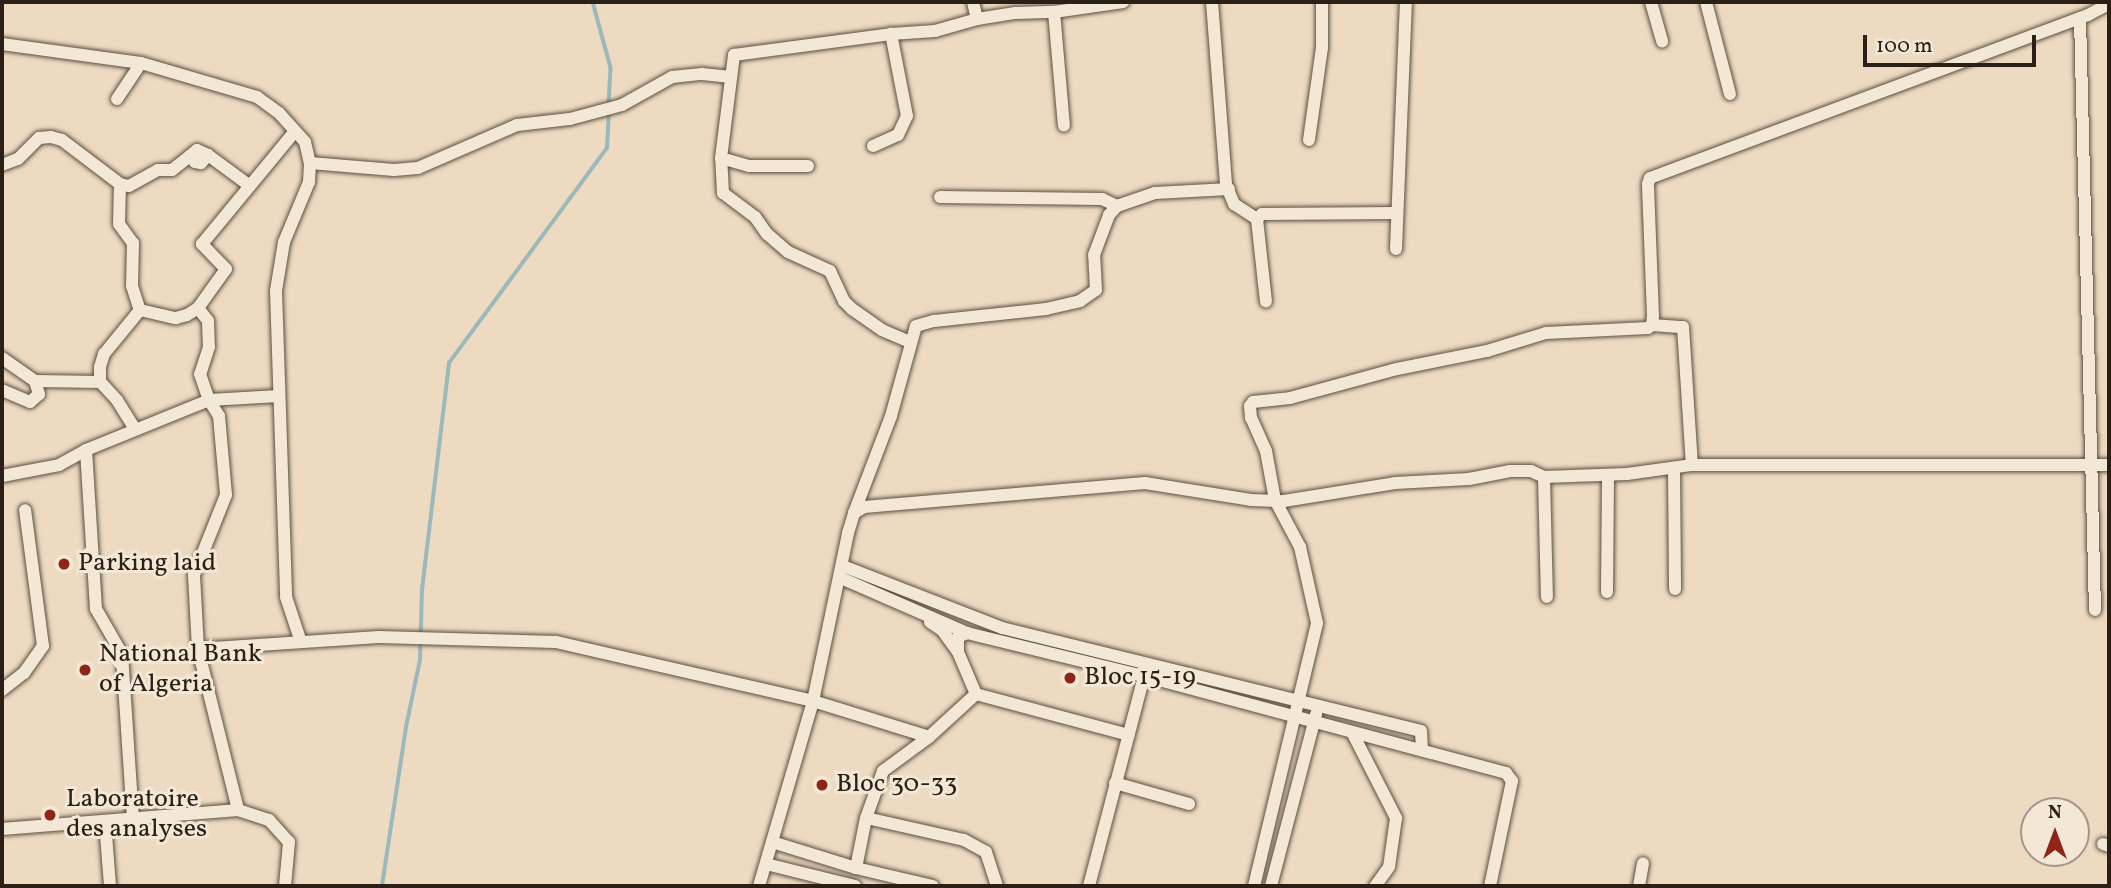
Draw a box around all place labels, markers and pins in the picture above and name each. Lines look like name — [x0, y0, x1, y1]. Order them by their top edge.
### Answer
place label: Parking laid — [78, 548, 216, 580]
marker: Parking laid — [56, 556, 72, 572]
place label: National Bank of Algeria — [99, 639, 262, 700]
marker: National Bank of Algeria — [77, 662, 93, 678]
place label: Bloc 15-19 — [1084, 662, 1196, 694]
marker: Bloc 15-19 — [1062, 670, 1078, 686]
place label: Bloc 30-33 — [836, 769, 957, 801]
marker: Bloc 30-33 — [814, 777, 830, 793]
place label: Laboratoire des analyses — [66, 784, 207, 846]
marker: Laboratoire des analyses — [40, 805, 60, 825]

